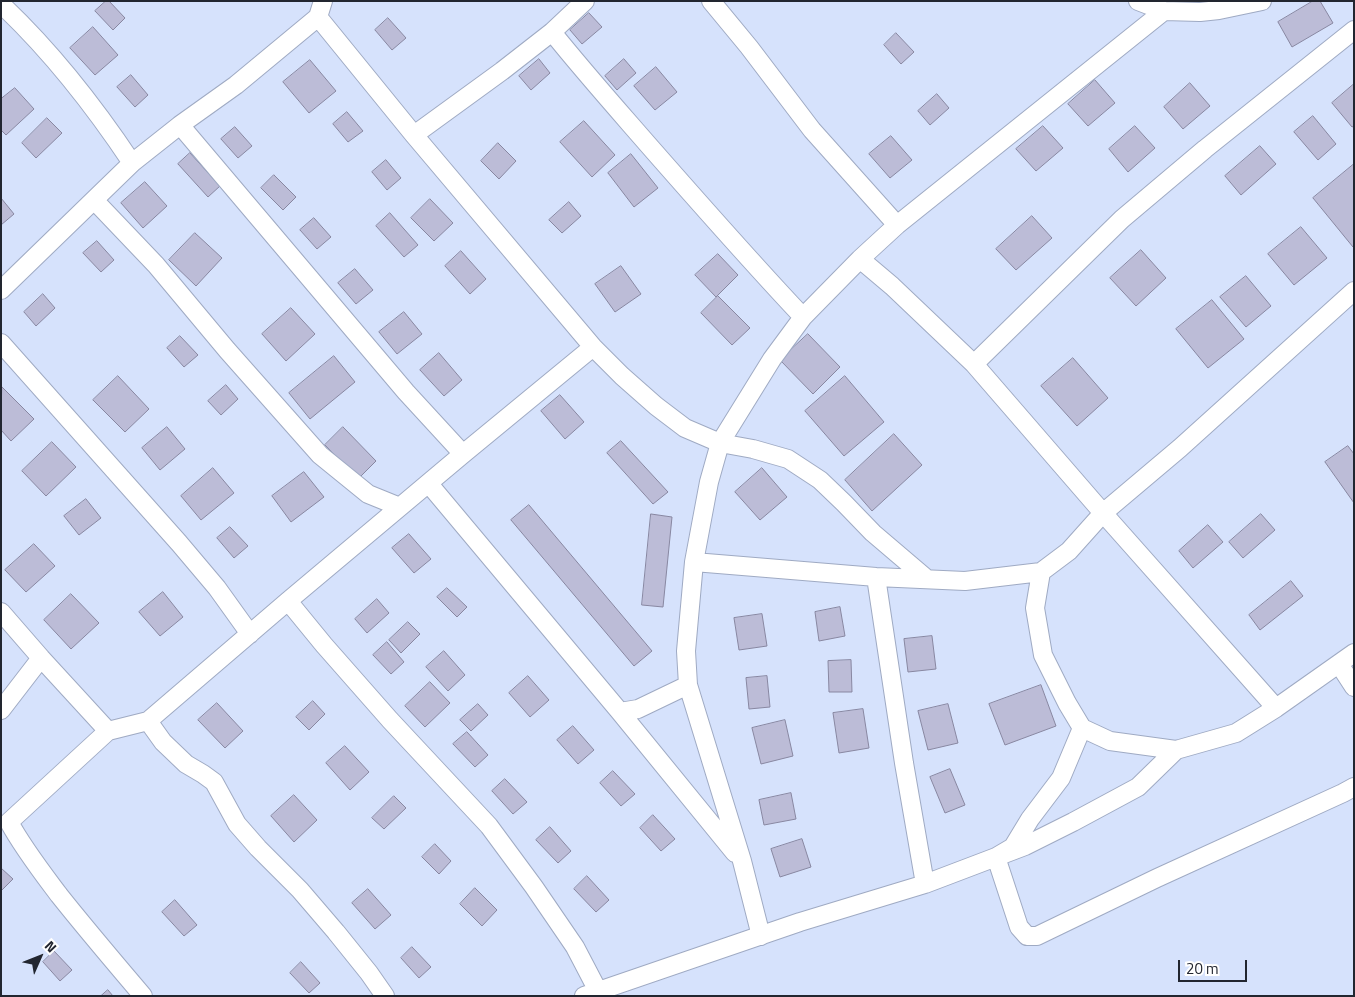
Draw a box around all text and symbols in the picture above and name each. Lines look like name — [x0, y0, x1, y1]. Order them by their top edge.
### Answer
north arrow — [15, 932, 65, 982]
text: N — [40, 935, 62, 957]
scale bar — [1180, 950, 1249, 982]
text: 20 m — [1186, 957, 1219, 980]

